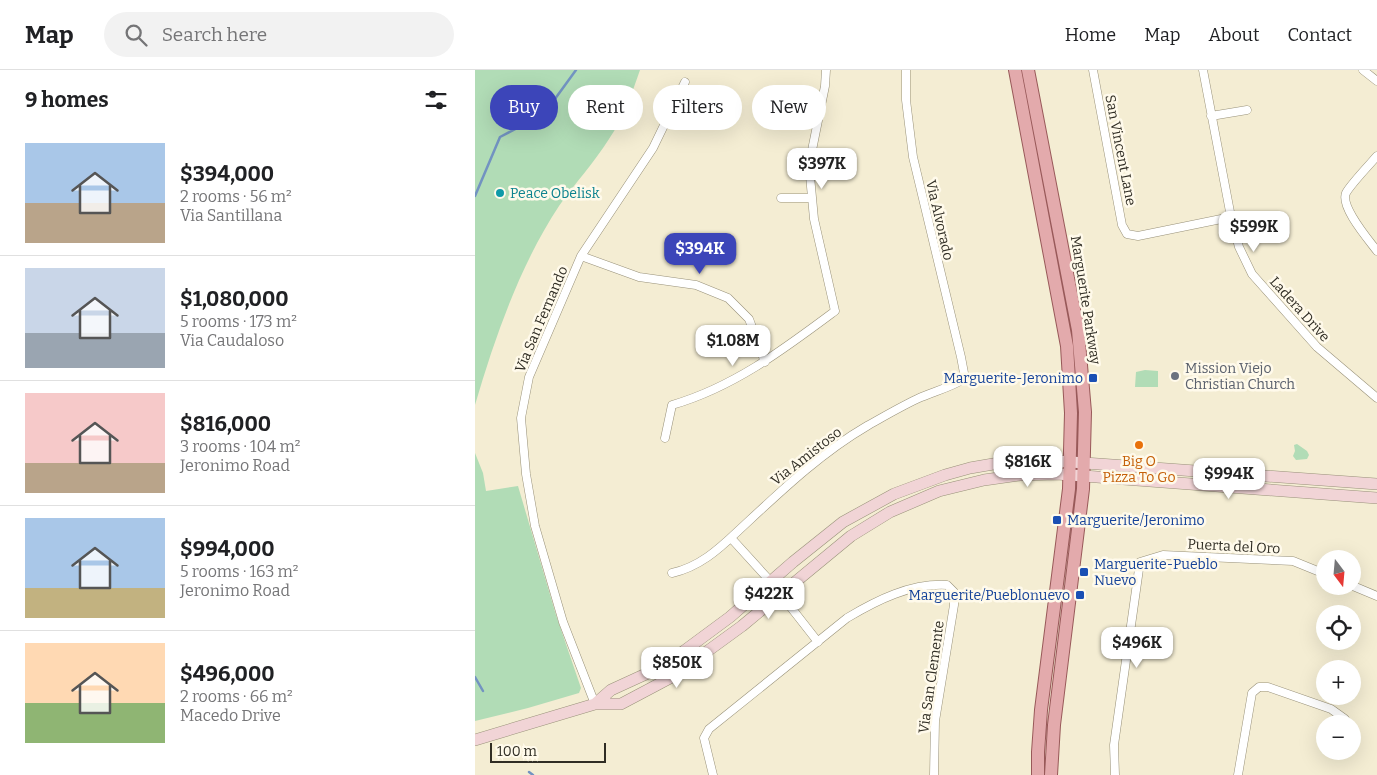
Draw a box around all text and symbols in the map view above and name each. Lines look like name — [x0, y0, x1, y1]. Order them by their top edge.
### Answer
search box — [104, 12, 454, 57]
text: Map — [25, 21, 74, 49]
icon: search — [122, 21, 150, 49]
text: Search here — [162, 23, 267, 46]
text: Home — [1065, 24, 1116, 46]
text: Map — [1144, 24, 1180, 46]
text: About — [1208, 24, 1259, 46]
text: Contact — [1287, 24, 1352, 46]
chip: Buy — [490, 85, 558, 130]
chip: Rent — [568, 85, 643, 130]
chip: Filters — [653, 85, 742, 130]
chip: New — [752, 85, 826, 130]
icon: filters — [422, 86, 450, 114]
text: 9 homes — [25, 87, 109, 113]
street label: San Vincent Lane — [1101, 93, 1140, 207]
pin: $397K — [787, 148, 857, 190]
text: $397K — [798, 154, 846, 173]
text: $394,000 — [180, 161, 274, 187]
icon: home — [65, 163, 125, 223]
street label: Via Alvorado — [922, 178, 957, 262]
place label: Peace Obelisk — [510, 185, 600, 202]
text: 2 rooms · 56 m² — [180, 187, 292, 206]
marker: Peace Obelisk — [494, 187, 506, 199]
text: Via Santillana — [180, 206, 282, 225]
pin: $599K — [1219, 210, 1289, 253]
text: $599K — [1230, 217, 1278, 236]
pin: $394K — [665, 232, 735, 275]
street label: Marguerite Parkway — [1067, 234, 1104, 366]
text: $394K — [675, 239, 725, 258]
street label: Via San Fernando — [511, 264, 571, 375]
street label: Ladera Drive — [1266, 273, 1333, 345]
text: $1,080,000 — [180, 286, 289, 312]
icon: home — [65, 288, 125, 348]
text: 5 rooms · 173 m² — [180, 312, 297, 331]
pin: $1.08M — [692, 324, 774, 367]
text: Via Caudaloso — [180, 331, 284, 350]
text: $1.08M — [706, 331, 760, 350]
place label: Mission Viejo Christian Church — [1185, 360, 1295, 393]
place label: Marguerite-Jeronimo — [943, 370, 1083, 387]
marker: Mission Viejo Christian Church — [1169, 370, 1181, 382]
marker: Marguerite-Jeronimo — [1087, 372, 1099, 384]
text: $816,000 — [180, 411, 271, 437]
icon: home — [65, 413, 125, 473]
street label: Via Amistoso — [768, 424, 845, 489]
text: 3 rooms · 104 m² — [180, 437, 300, 456]
marker: Big O Pizza To Go — [1133, 439, 1145, 451]
pin: $816K — [993, 446, 1063, 488]
text: $816K — [1004, 452, 1052, 471]
place label: Big O Pizza To Go — [1103, 453, 1175, 486]
text: Jeronimo Road — [180, 456, 290, 475]
pin: $994K — [1194, 458, 1264, 500]
text: $994K — [1204, 464, 1254, 483]
place label: Marguerite/Jeronimo — [1067, 512, 1205, 529]
marker: Marguerite/Jeronimo — [1051, 514, 1063, 526]
text: $994,000 — [180, 536, 275, 562]
street label: Puerta del Oro — [1187, 536, 1281, 557]
icon: home — [65, 538, 125, 598]
north arrow — [1316, 550, 1361, 595]
map controls — [1316, 550, 1361, 760]
place label: Marguerite-Pueblo Nuevo — [1094, 556, 1218, 589]
text: 5 rooms · 163 m² — [180, 562, 298, 581]
marker: Marguerite-Pueblo Nuevo — [1078, 566, 1090, 578]
pin: $422K — [734, 578, 804, 620]
text: Jeronimo Road — [180, 581, 290, 600]
text: $422K — [745, 584, 793, 603]
place label: Marguerite/Pueblonuevo — [908, 587, 1070, 604]
marker: Marguerite/Pueblonuevo — [1074, 589, 1086, 601]
button: locate — [1316, 605, 1361, 650]
street label: Via San Clemente — [915, 620, 948, 735]
pin: $496K — [1102, 626, 1172, 669]
text: $496K — [1112, 633, 1162, 652]
pin: $850K — [642, 646, 712, 689]
text: $850K — [652, 653, 702, 672]
button: + — [1316, 660, 1361, 705]
text: $496,000 — [180, 661, 275, 687]
icon: home — [65, 663, 125, 723]
text: 2 rooms · 66 m² — [180, 687, 293, 706]
text: Macedo Drive — [180, 706, 281, 725]
button: − — [1316, 715, 1361, 760]
scale bar — [490, 740, 606, 763]
text: 100 m — [497, 743, 537, 760]

